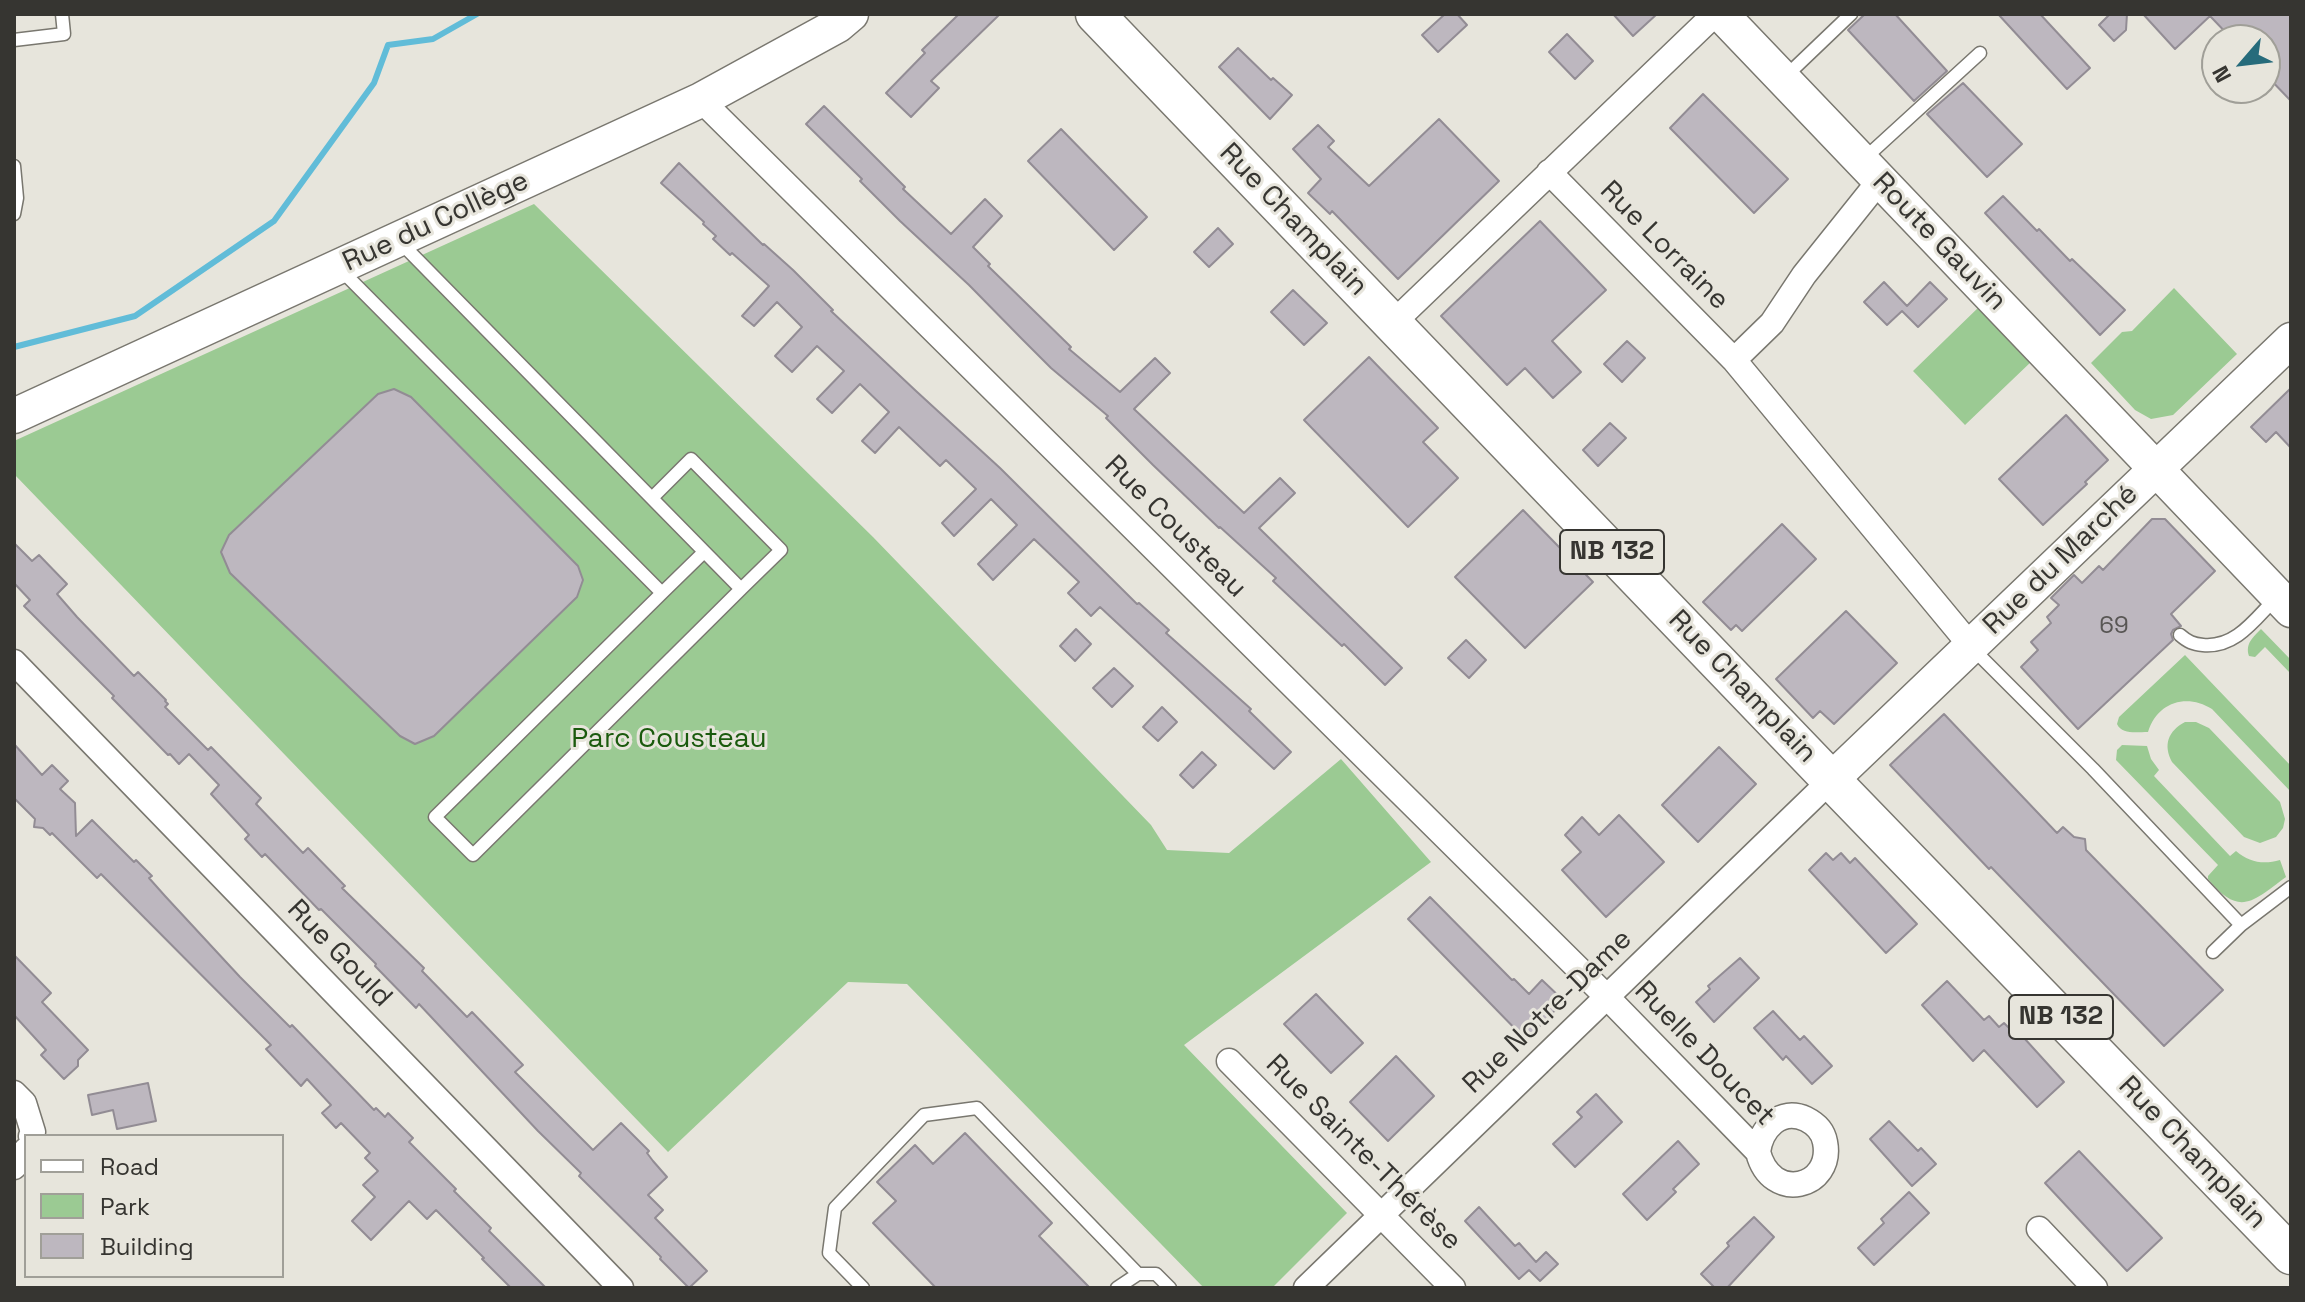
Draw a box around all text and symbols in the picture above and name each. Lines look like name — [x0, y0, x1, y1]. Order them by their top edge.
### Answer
north arrow — [2201, 24, 2281, 104]
text: N — [2206, 61, 2237, 87]
street label: Rue Champlain — [1212, 137, 1374, 303]
street label: Rue du Collège — [338, 164, 534, 280]
street label: Route Gauvin — [1865, 166, 2013, 318]
street label: Rue Lorraine — [1593, 175, 1735, 317]
street label: Rue Cousteau — [1097, 449, 1253, 605]
street label: Rue du Marché — [1977, 478, 2145, 642]
road number: NB 132 — [1560, 530, 1664, 574]
street label: Rue Champlain — [1661, 604, 1823, 770]
house number: 69 — [2099, 612, 2129, 640]
park label: Parc Cousteau — [571, 722, 767, 756]
street label: Rue Gould — [280, 893, 398, 1015]
street label: Rue Notre-Dame — [1457, 923, 1639, 1101]
street label: Ruelle Doucet — [1627, 975, 1781, 1133]
road number: NB 132 — [2009, 995, 2113, 1039]
street label: Rue Sainte-Thérèse — [1258, 1048, 1468, 1258]
street label: Rue Champlain — [2111, 1070, 2273, 1236]
legend — [24, 1134, 284, 1278]
text: Road — [100, 1151, 159, 1182]
text: Park — [100, 1191, 150, 1222]
text: Building — [100, 1231, 194, 1262]

